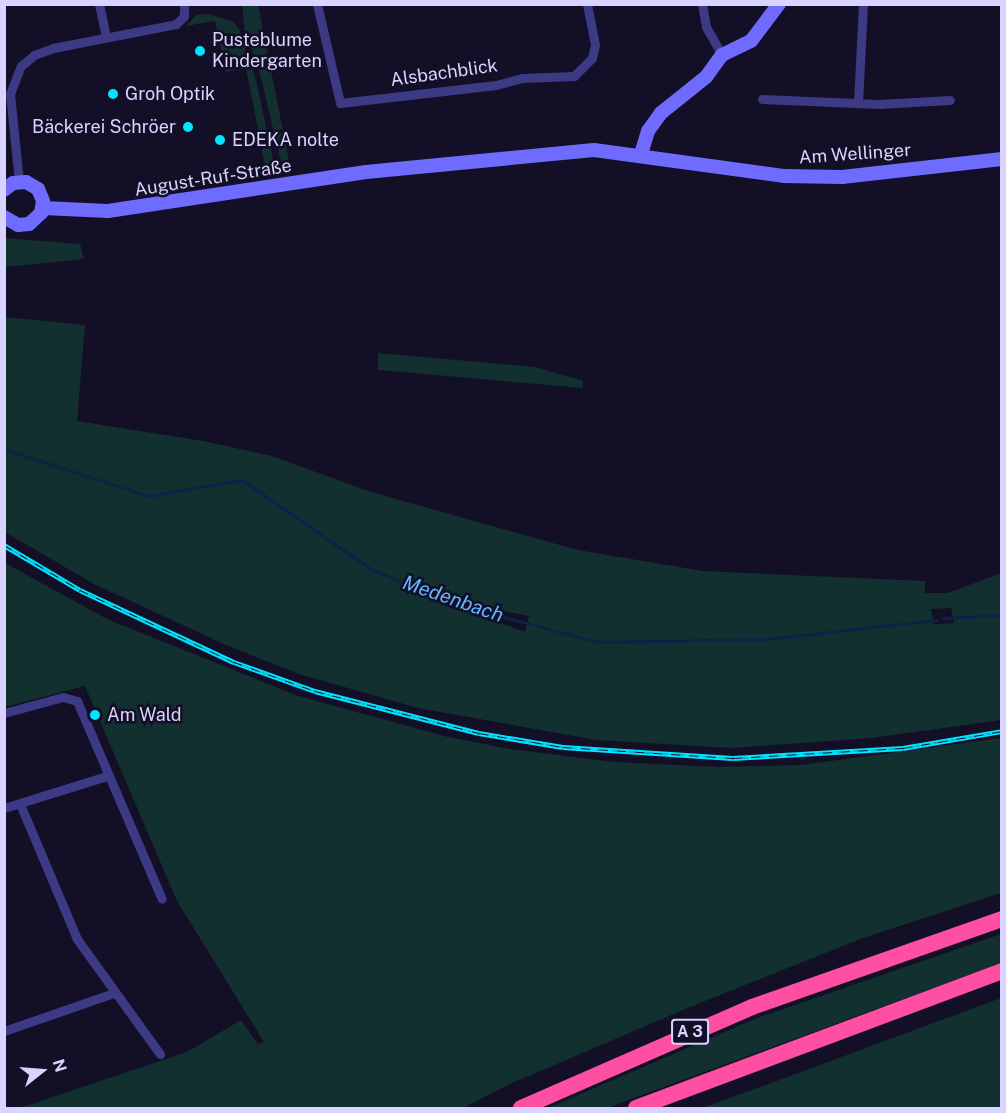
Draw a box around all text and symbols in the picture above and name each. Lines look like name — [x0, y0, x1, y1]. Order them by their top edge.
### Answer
place label: Pusteblume Kindergarten — [212, 30, 322, 72]
marker: Pusteblume Kindergarten — [193, 44, 207, 58]
street label: Alsbachblick — [389, 55, 499, 91]
place label: Groh Optik — [125, 83, 215, 105]
marker: Groh Optik — [106, 87, 120, 101]
place label: Bäckerei Schröer — [32, 116, 176, 138]
marker: Bäckerei Schröer — [181, 120, 195, 134]
place label: EDEKA nolte — [232, 129, 339, 151]
marker: EDEKA nolte — [213, 133, 227, 147]
street label: Am Wellinger — [798, 139, 912, 169]
street label: August-Ruf-Straße — [133, 155, 293, 201]
water label: Medenbach — [399, 571, 507, 627]
place label: Am Wald — [107, 704, 182, 726]
marker: Am Wald — [88, 708, 102, 722]
road number: A 3 — [670, 1019, 710, 1045]
north arrow — [12, 1041, 72, 1101]
text: N — [49, 1057, 71, 1074]

